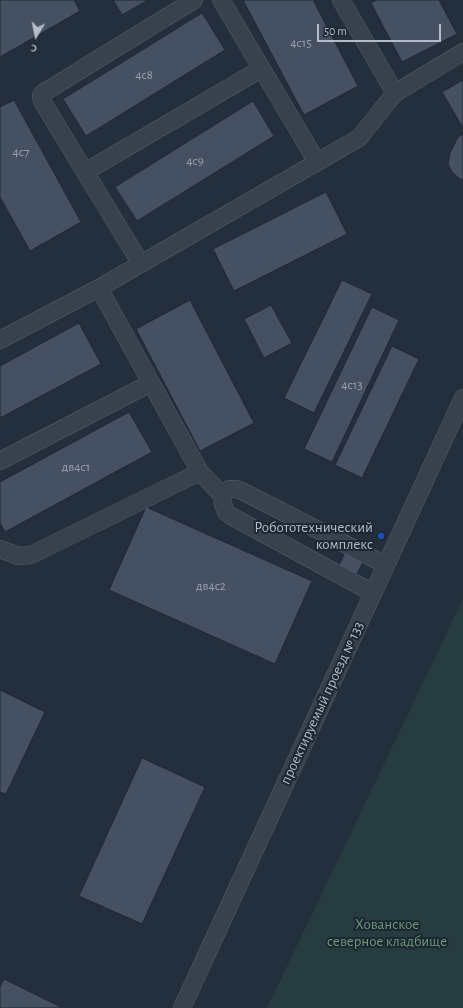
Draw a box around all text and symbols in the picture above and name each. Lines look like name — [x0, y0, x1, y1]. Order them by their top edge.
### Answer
north arrow — [16, 16, 56, 56]
scale bar — [319, 16, 443, 42]
text: 50 m — [324, 25, 347, 37]
house number: 4с15 — [290, 35, 312, 51]
text: С — [30, 42, 38, 54]
house number: 4с8 — [135, 67, 153, 83]
house number: 4с7 — [13, 144, 29, 160]
house number: 4с9 — [186, 153, 204, 169]
house number: 4с13 — [341, 377, 363, 393]
house number: дв4с1 — [62, 459, 90, 475]
place label: Робототехнический комплекс — [254, 518, 373, 553]
marker: Робототехнический комплекс — [376, 531, 386, 541]
house number: дв4с2 — [196, 578, 226, 594]
street label: проектируемый проезд № 133 — [276, 619, 368, 787]
park label: Хованское северное кладбище — [327, 915, 447, 950]

